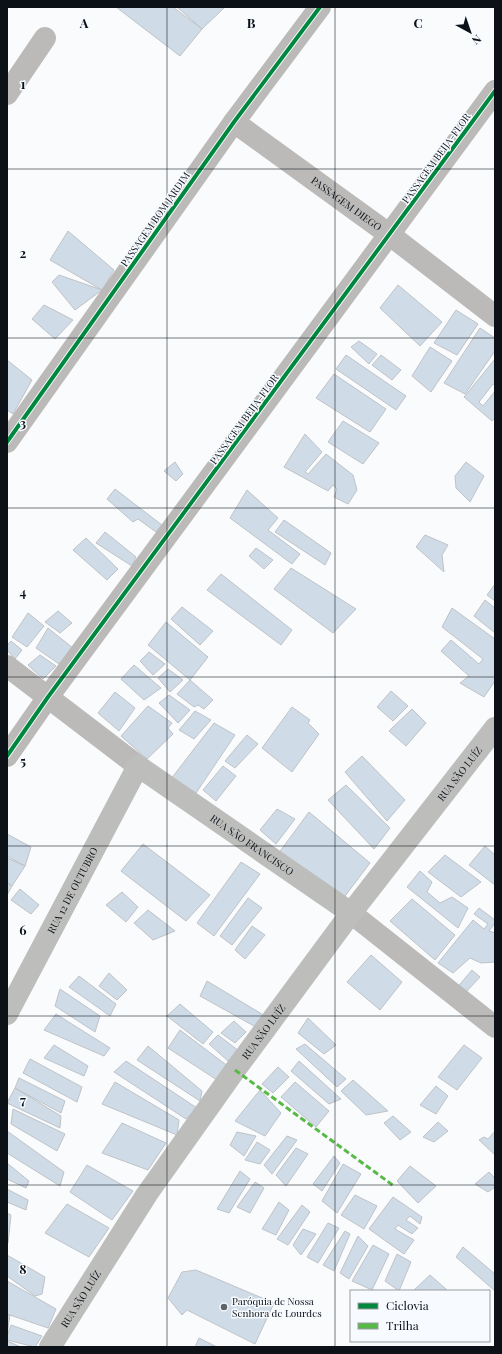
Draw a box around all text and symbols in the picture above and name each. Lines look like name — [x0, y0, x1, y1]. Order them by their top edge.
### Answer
north arrow — [450, 12, 490, 52]
text: A — [79, 14, 89, 31]
text: B — [247, 14, 256, 31]
text: C — [413, 14, 423, 31]
text: N — [469, 32, 485, 48]
text: 1 — [21, 75, 26, 92]
street label: PASSAGEM BEIJA-FLOR — [398, 110, 474, 206]
street label: PASSAGEM BOM JARDIM — [117, 169, 193, 269]
street label: PASSAGEM DIEGO — [308, 173, 385, 234]
text: 2 — [20, 244, 27, 261]
street label: PASSAGEM BEIJA-FLOR — [206, 371, 282, 467]
text: 3 — [20, 414, 26, 431]
text: 4 — [20, 583, 27, 600]
street label: RUA SÃO LUÍZ — [434, 744, 485, 804]
text: 5 — [20, 752, 26, 769]
street label: RUA SÃO FRANCISCO — [207, 811, 297, 878]
street label: RUA 12 DE OUTUBRO — [44, 845, 101, 936]
text: 6 — [19, 921, 27, 938]
street label: RUA SÃO LUÍZ — [238, 1001, 288, 1062]
text: 7 — [20, 1091, 26, 1108]
text: 8 — [19, 1260, 27, 1277]
street label: RUA SÃO LUÍZ — [57, 1267, 104, 1330]
legend — [350, 1290, 490, 1342]
place label: Paróquia de Nossa Senhora de Lourdes — [232, 1294, 322, 1320]
text: Ciclovia — [386, 1297, 429, 1313]
marker: Paróquia de Nossa Senhora de Lourdes — [219, 1302, 229, 1312]
text: Trilha — [386, 1317, 419, 1333]

